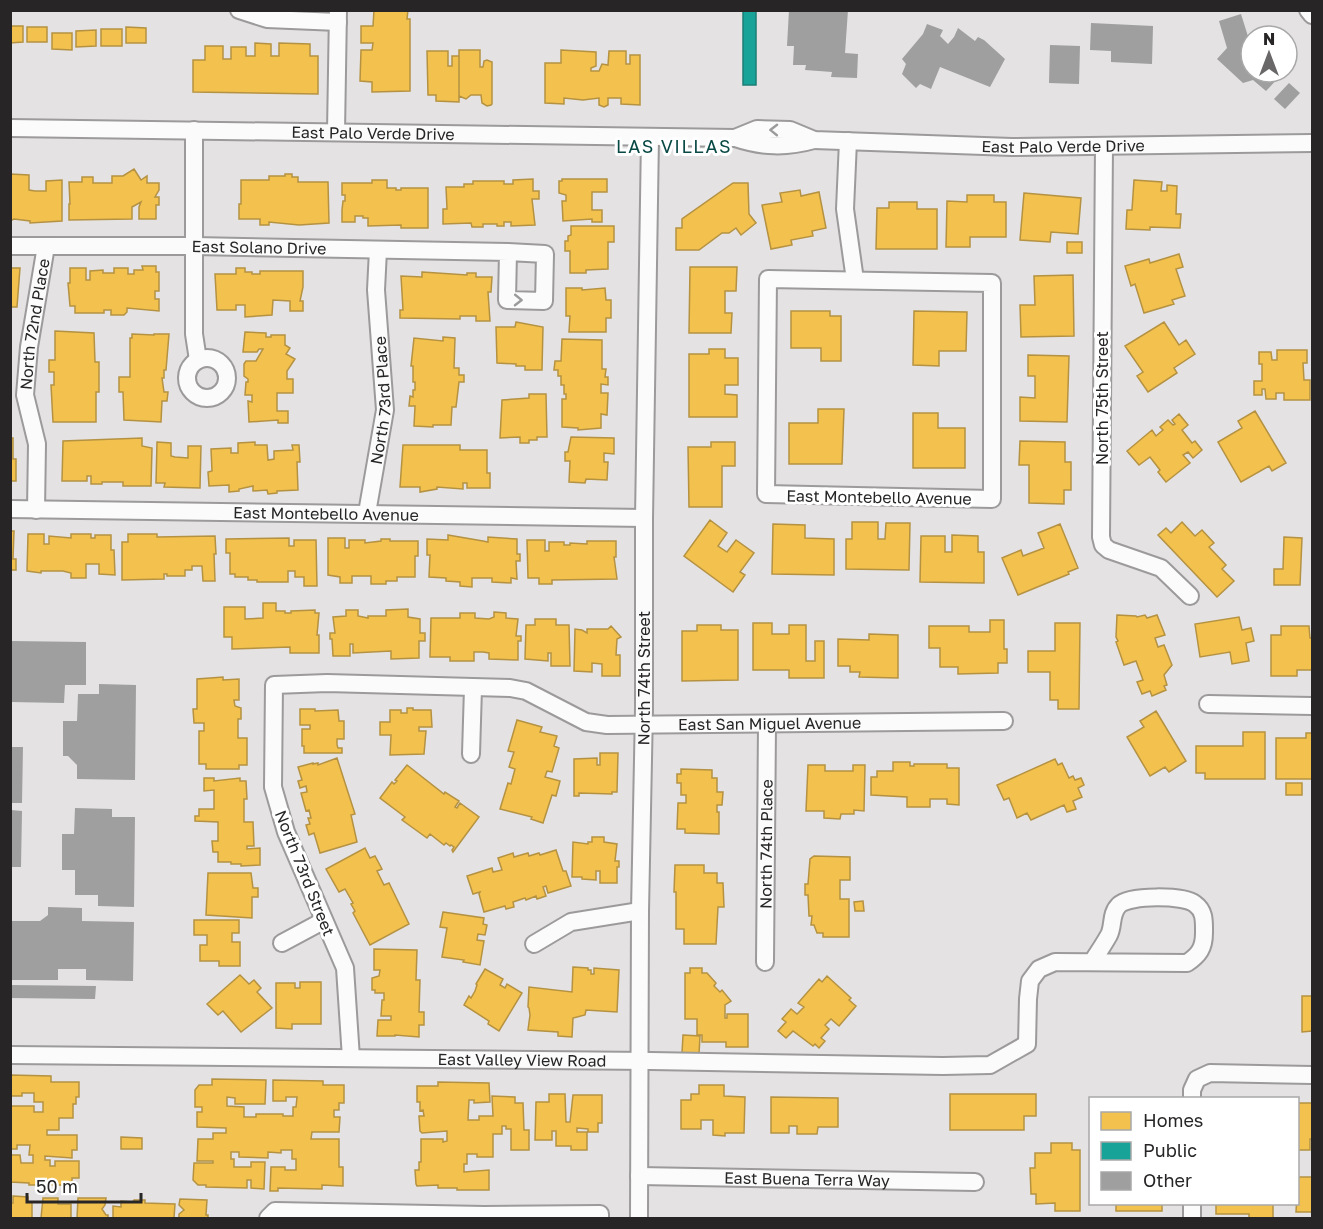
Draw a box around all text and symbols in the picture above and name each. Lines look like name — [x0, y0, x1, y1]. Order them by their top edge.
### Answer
north arrow — [1239, 24, 1299, 84]
text: N — [1263, 29, 1275, 49]
street label: East Palo Verde Drive — [291, 122, 455, 144]
one-way arrow — [770, 123, 779, 136]
district label: LAS VILLAS — [616, 135, 732, 157]
street label: East Palo Verde Drive — [981, 135, 1145, 157]
street label: East Solano Drive — [191, 236, 327, 259]
street label: North 72nd Place — [15, 257, 54, 391]
one-way arrow — [513, 294, 522, 306]
street label: North 75th Street — [1092, 331, 1112, 465]
street label: North 73rd Place — [366, 335, 395, 466]
street label: East Montebello Avenue — [786, 485, 972, 509]
street label: East Montebello Avenue — [233, 502, 419, 525]
street label: North 74th Street — [633, 611, 654, 745]
street label: East San Miguel Avenue — [678, 712, 861, 734]
street label: North 74th Place — [755, 779, 777, 909]
street label: North 73rd Street — [271, 807, 339, 939]
street label: East Valley View Road — [437, 1049, 606, 1071]
legend — [1089, 1097, 1299, 1205]
text: Homes — [1143, 1109, 1203, 1131]
text: Public — [1143, 1139, 1197, 1161]
scale bar — [27, 1166, 141, 1204]
street label: East Buena Terra Way — [724, 1168, 890, 1190]
text: Other — [1143, 1169, 1192, 1191]
text: 50 m — [36, 1175, 78, 1197]

